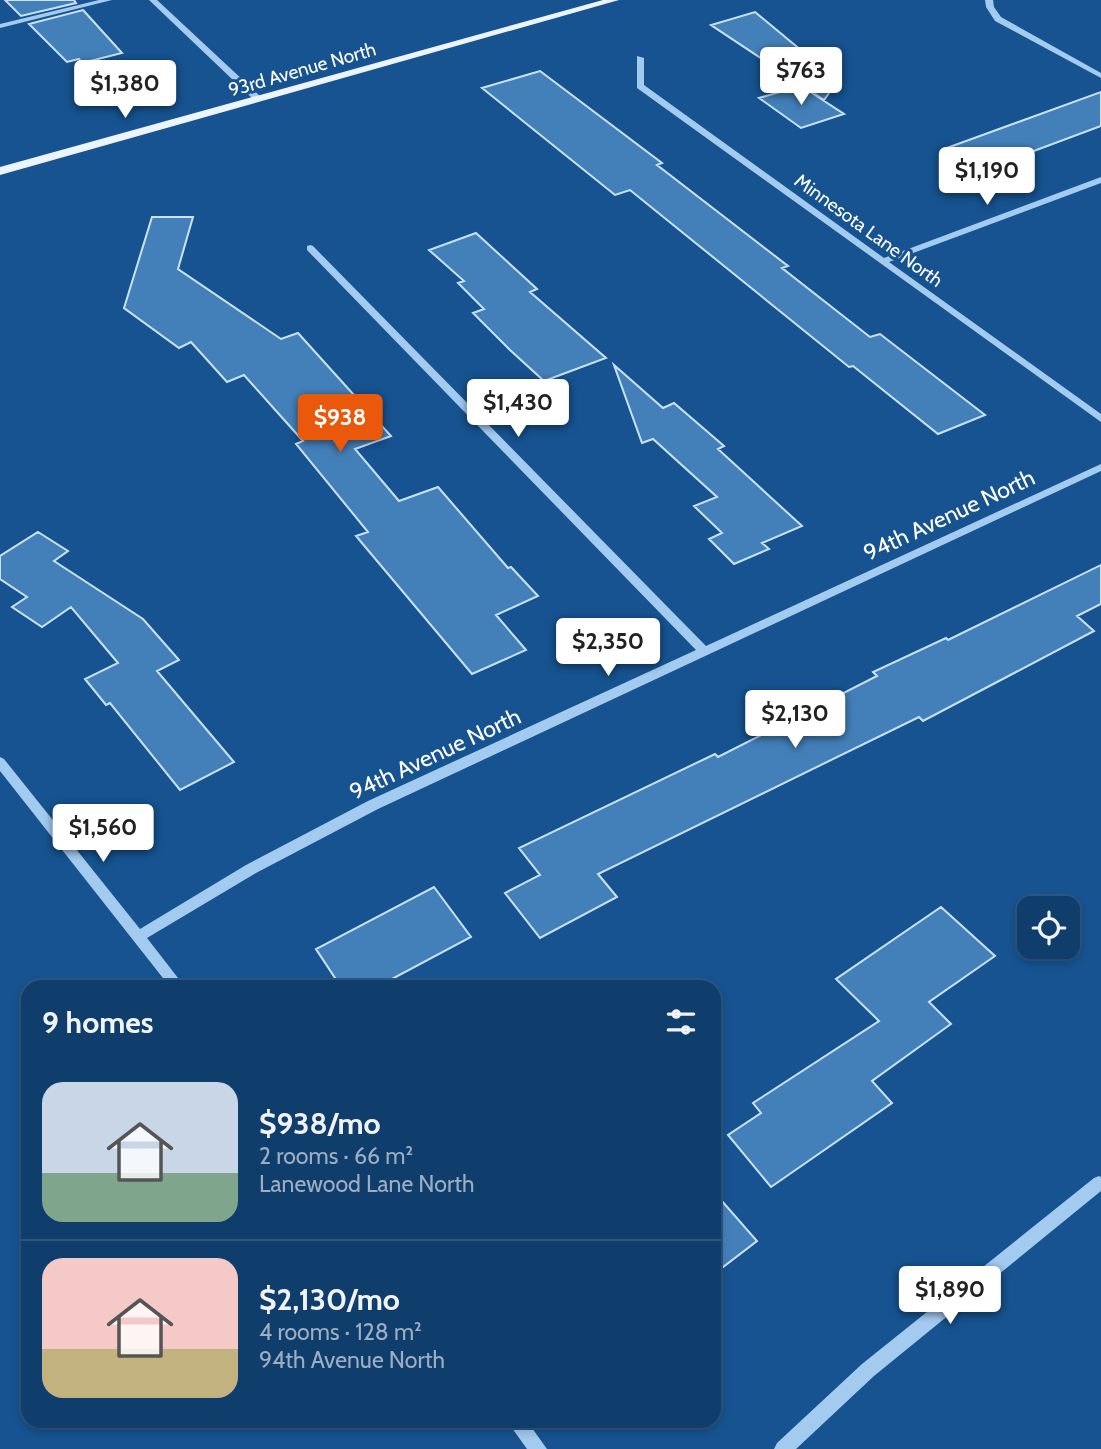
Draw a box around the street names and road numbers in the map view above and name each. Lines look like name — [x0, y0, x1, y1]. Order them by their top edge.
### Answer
street label: 93rd Avenue North — [226, 37, 379, 102]
street label: Minnesota Lane North — [790, 169, 947, 292]
street label: 94th Avenue North — [859, 463, 1039, 567]
street label: 94th Avenue North — [345, 702, 525, 806]

